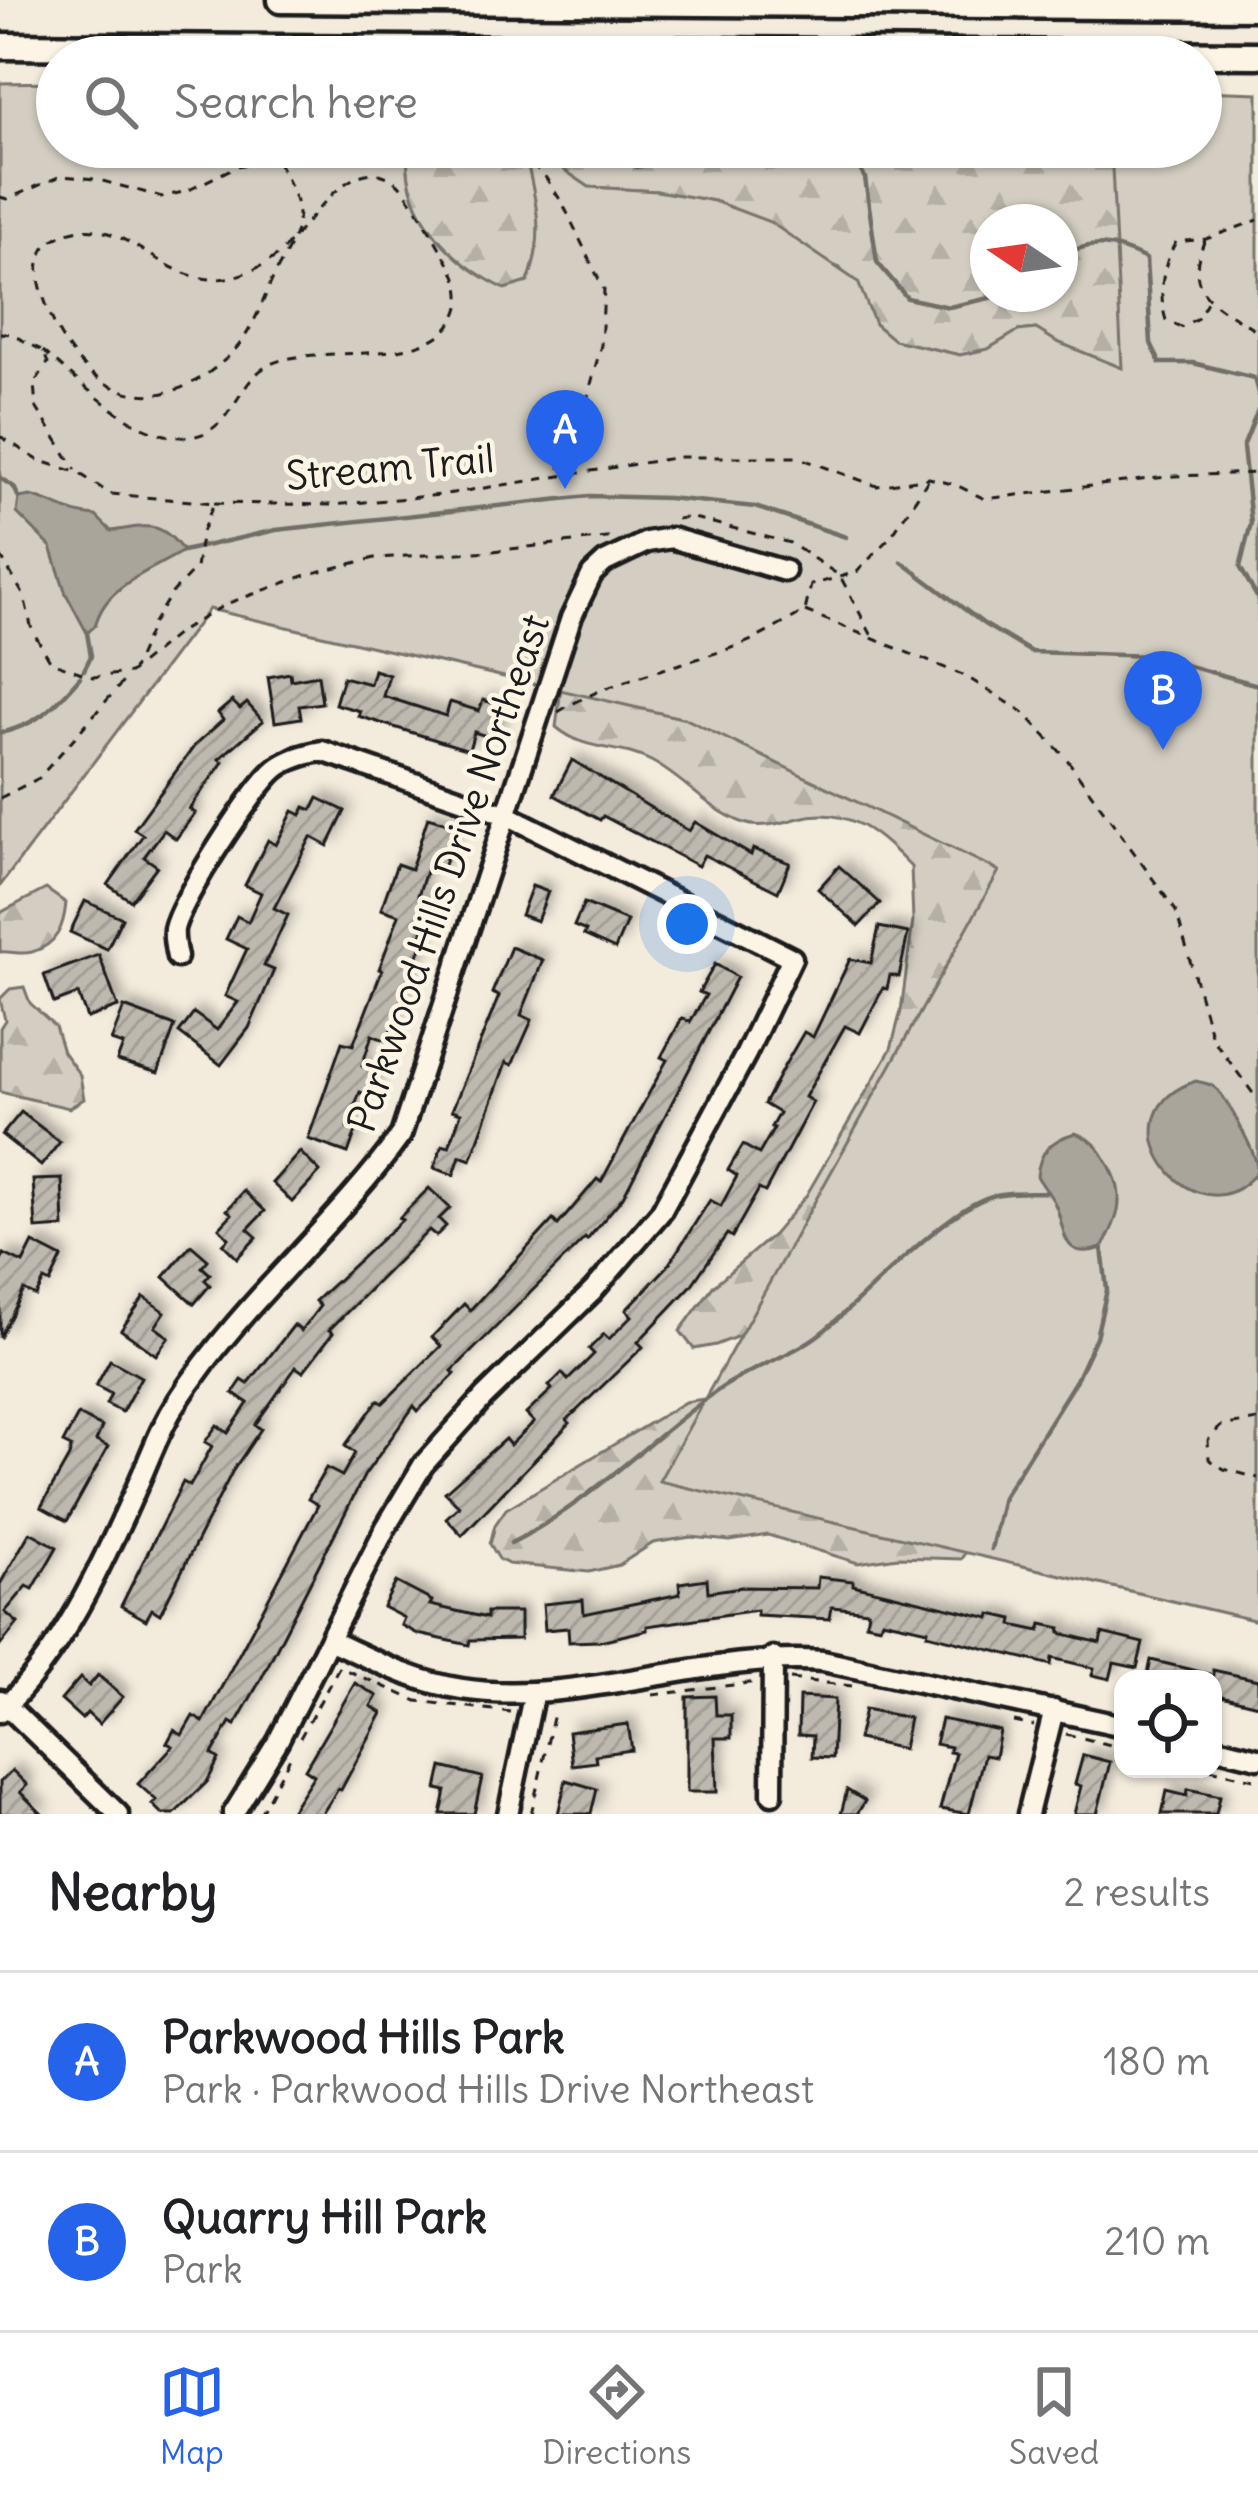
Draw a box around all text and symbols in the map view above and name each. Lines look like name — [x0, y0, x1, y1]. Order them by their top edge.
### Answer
search box — [36, 36, 1222, 168]
icon: search — [78, 69, 144, 135]
text: Search here — [174, 74, 418, 130]
north arrow — [970, 204, 1078, 312]
pin: A — [526, 390, 604, 489]
street label: Stream Trail — [284, 434, 496, 501]
street label: Parkwood Hills Drive Northeast — [337, 608, 560, 1138]
pin: B — [1124, 651, 1202, 750]
your location — [657, 894, 717, 954]
map controls — [1114, 1670, 1222, 1778]
button: locate — [1114, 1670, 1222, 1778]
text: Nearby — [48, 1860, 217, 1924]
text: 2 results — [1063, 1868, 1210, 1917]
text: Parkwood Hills Park — [162, 2009, 565, 2065]
text: A — [74, 2037, 100, 2086]
text: 180 m — [1103, 2037, 1210, 2086]
text: Park · Parkwood Hills Drive Northeast — [162, 2065, 814, 2114]
text: Quarry Hill Park — [162, 2189, 487, 2245]
text: B — [74, 2217, 100, 2266]
text: 210 m — [1104, 2217, 1210, 2266]
text: Park — [162, 2245, 243, 2294]
tab: Map — [159, 2359, 225, 2473]
tab: Directions — [542, 2359, 691, 2473]
tab: Saved — [1009, 2359, 1099, 2473]

